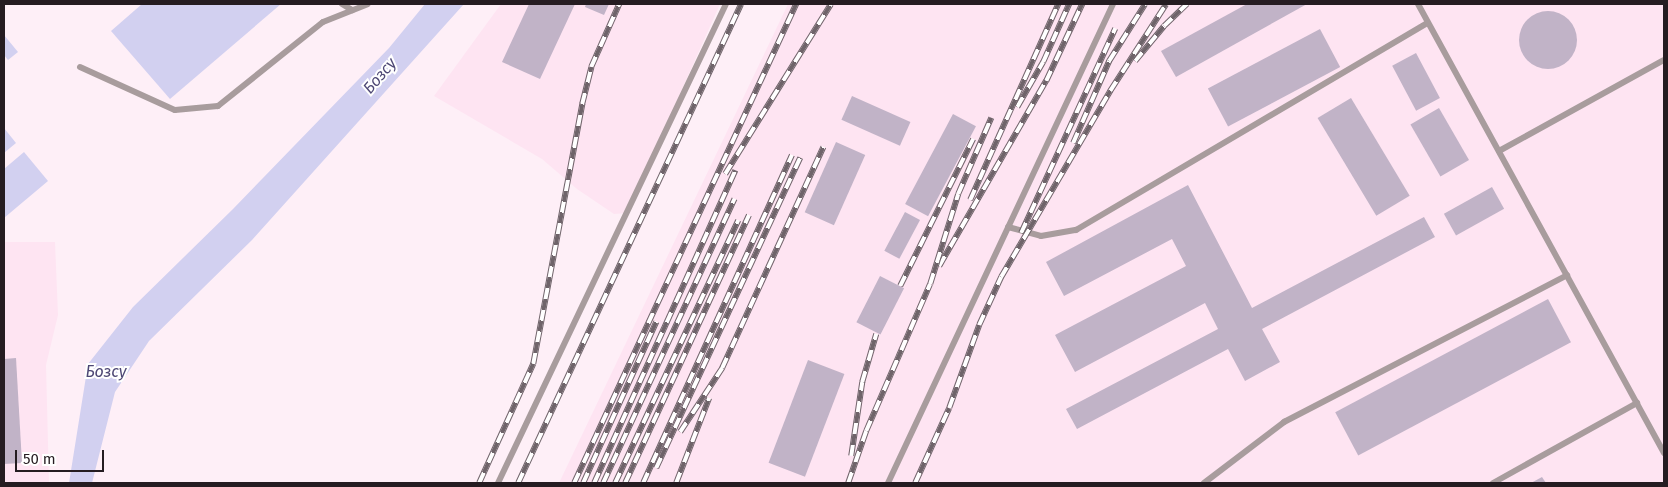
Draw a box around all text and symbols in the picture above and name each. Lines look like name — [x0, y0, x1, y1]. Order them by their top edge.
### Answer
water label: Бозсу — [359, 54, 401, 98]
water label: Бозсу — [85, 362, 127, 382]
scale bar — [18, 440, 106, 472]
text: 50 m — [23, 450, 56, 468]

